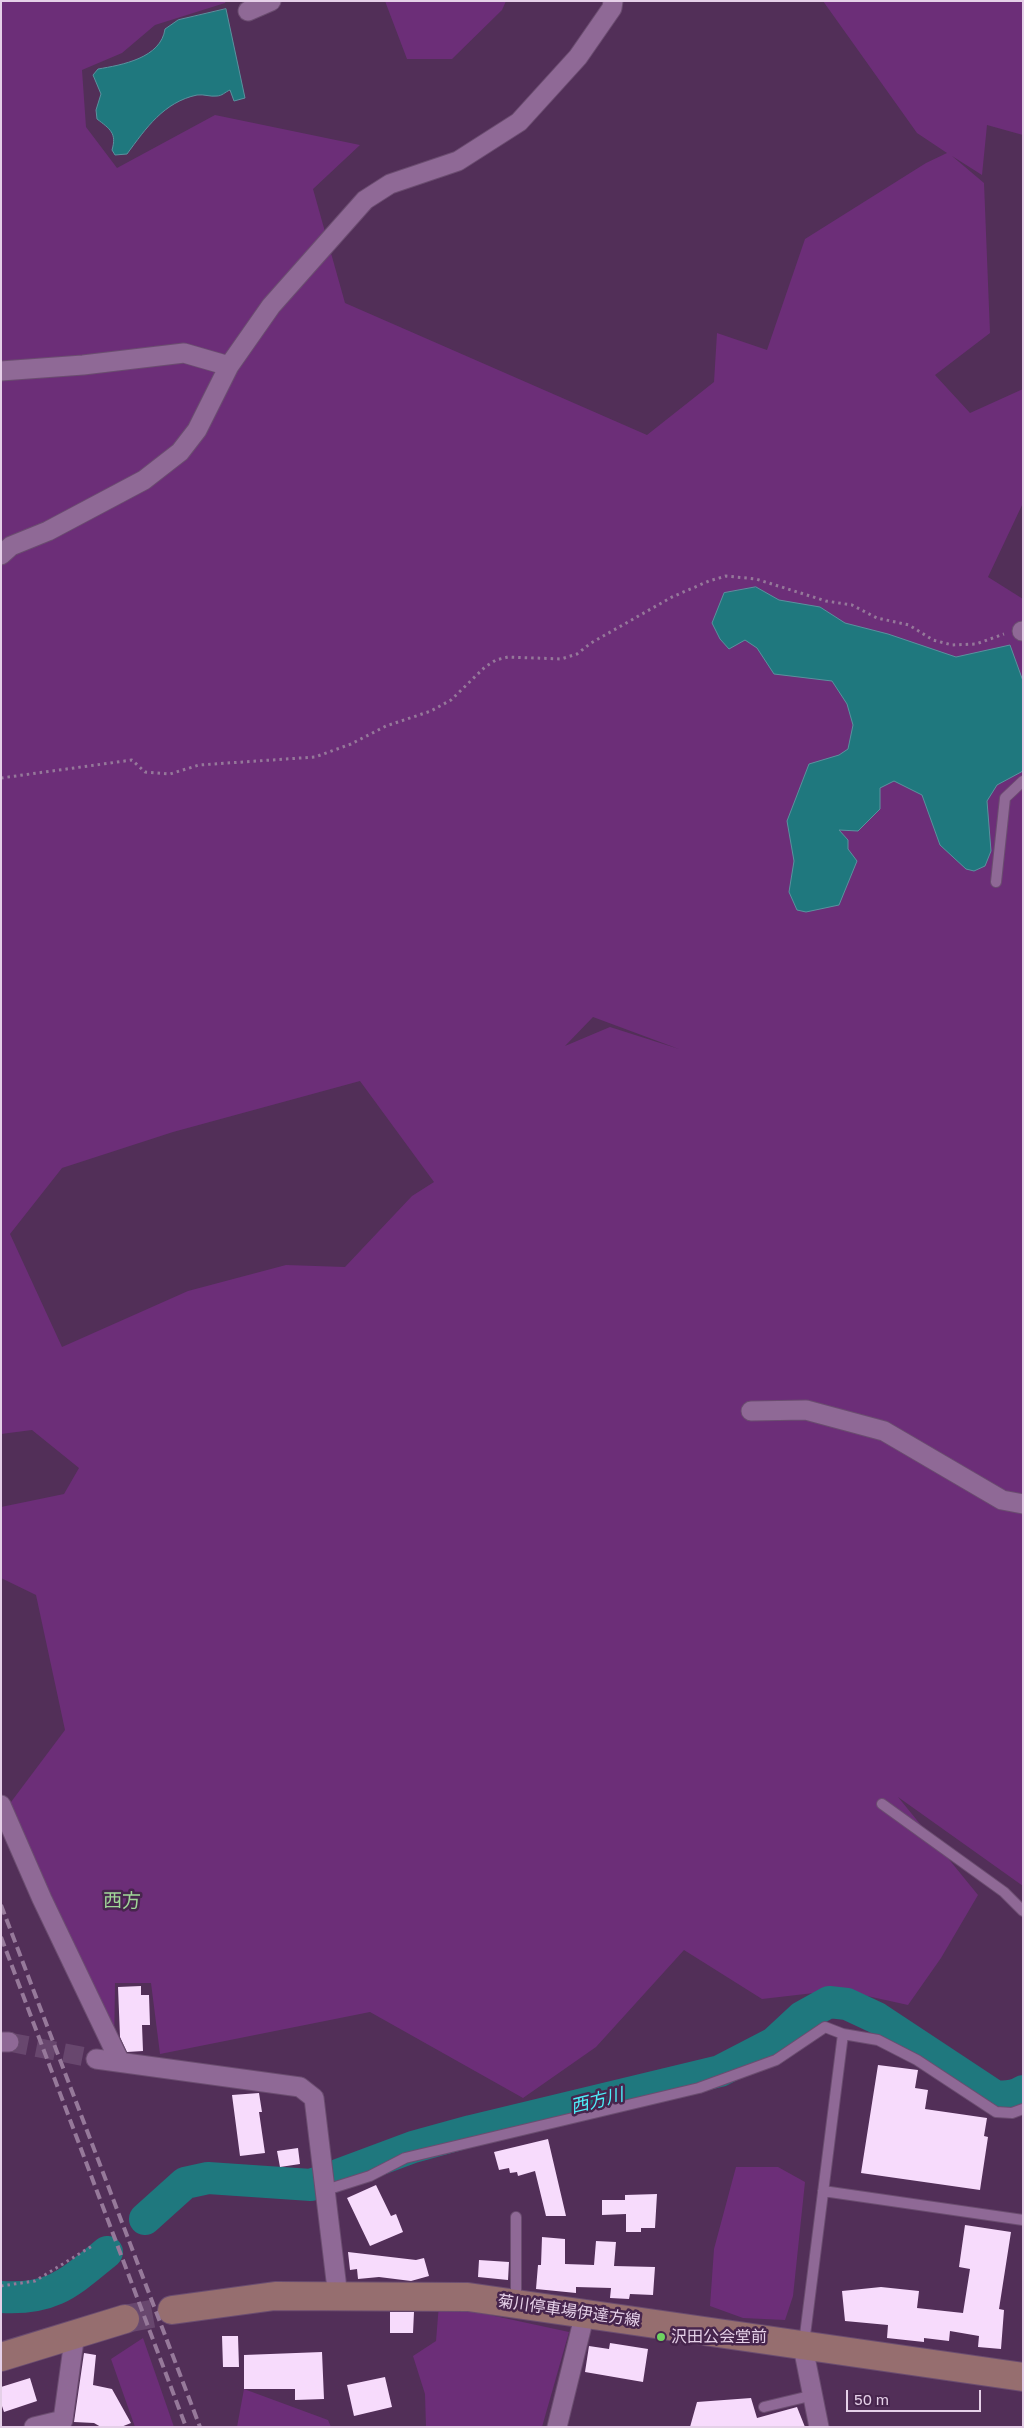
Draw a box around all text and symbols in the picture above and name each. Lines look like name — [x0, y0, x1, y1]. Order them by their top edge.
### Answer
district label: 西方 — [103, 1890, 141, 1912]
water label: 西方川 — [568, 2084, 626, 2118]
street label: 菊川停車場伊達方線 — [496, 2291, 642, 2331]
place label: 沢田公会堂前 — [671, 2327, 767, 2347]
marker: 沢田公会堂前 — [655, 2331, 667, 2343]
scale bar — [849, 2380, 984, 2412]
text: 50 m — [854, 2390, 889, 2408]

